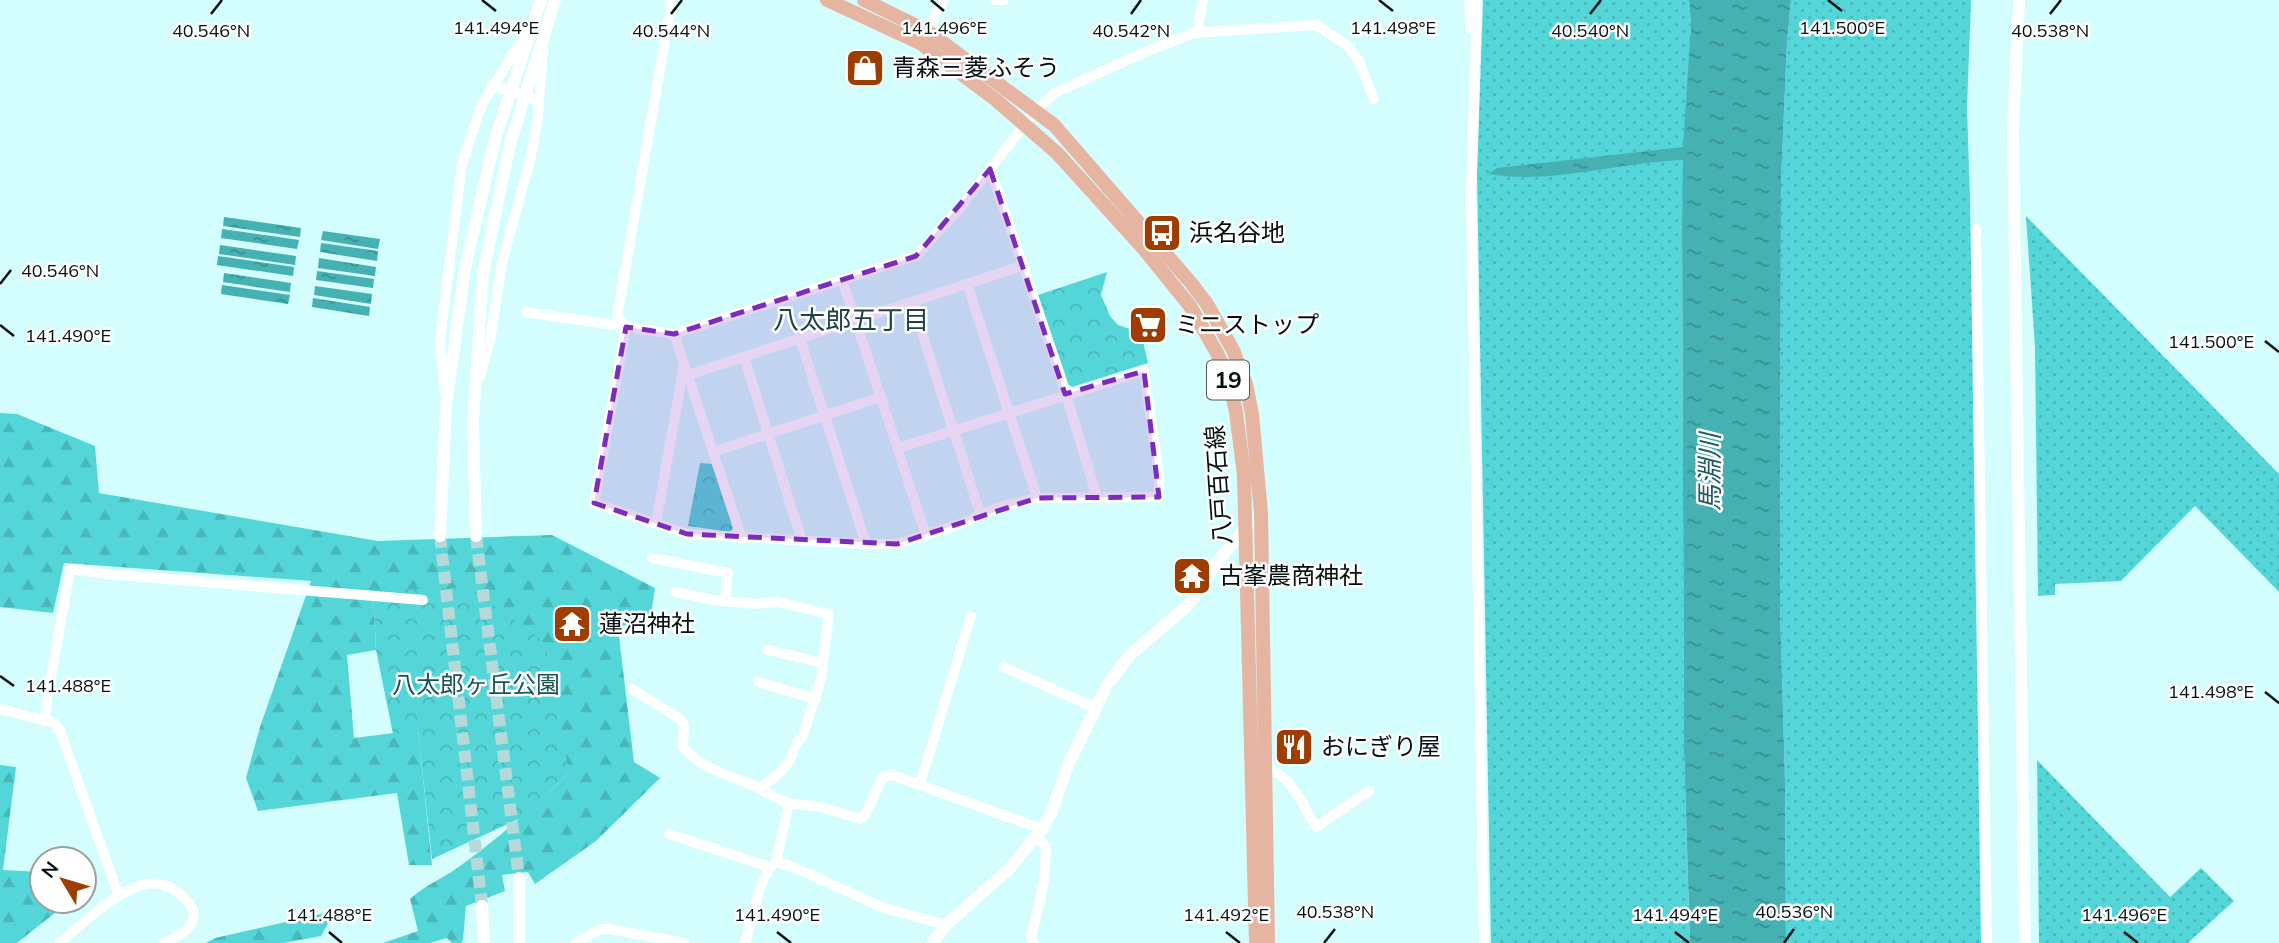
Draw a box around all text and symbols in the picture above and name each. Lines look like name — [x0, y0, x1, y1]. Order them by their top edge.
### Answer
text: 141.494°E — [453, 16, 539, 39]
text: 141.496°E — [901, 16, 987, 39]
text: 141.498°E — [1350, 16, 1436, 39]
text: 141.500°E — [1799, 16, 1885, 39]
text: 40.546°N — [172, 19, 250, 42]
text: 40.544°N — [632, 19, 710, 42]
text: 40.542°N — [1092, 19, 1170, 42]
text: 40.540°N — [1551, 19, 1629, 42]
text: 40.538°N — [2011, 19, 2089, 42]
shop icon: 青森三菱ふそう — [844, 47, 886, 89]
place label: 青森三菱ふそう — [892, 52, 1060, 82]
bus stop icon: 浜名谷地 — [1141, 212, 1183, 254]
place label: 浜名谷地 — [1189, 217, 1285, 247]
text: 40.546°N — [21, 259, 99, 282]
district label: 八太郎五丁目 — [773, 303, 929, 336]
supermarket icon: ミニストップ — [1127, 304, 1169, 346]
place label: ミニストップ — [1175, 309, 1319, 339]
text: 141.490°E — [25, 324, 111, 347]
text: 141.500°E — [2168, 330, 2254, 353]
road number: 19 — [1207, 360, 1249, 400]
street label: 八戸百石線 — [1199, 424, 1237, 546]
water label: 馬淵川 — [1693, 430, 1726, 511]
temple icon: 古峯農商神社 — [1171, 555, 1213, 597]
place label: 古峯農商神社 — [1219, 560, 1363, 590]
temple icon: 蓮沼神社 — [551, 603, 593, 645]
place label: 蓮沼神社 — [599, 608, 695, 638]
park label: 八太郎ヶ丘公園 — [392, 669, 560, 699]
text: 141.488°E — [25, 674, 111, 697]
text: 141.498°E — [2168, 680, 2254, 703]
restaurant icon: おにぎり屋 — [1273, 726, 1315, 768]
place label: おにぎり屋 — [1321, 731, 1441, 761]
north arrow — [28, 845, 98, 915]
text: N — [36, 856, 63, 883]
text: 40.538°N — [1296, 900, 1374, 923]
text: 40.536°N — [1755, 900, 1833, 923]
text: 141.488°E — [286, 903, 372, 926]
text: 141.490°E — [734, 903, 820, 926]
text: 141.492°E — [1183, 903, 1269, 926]
text: 141.494°E — [1632, 903, 1718, 926]
text: 141.496°E — [2081, 903, 2167, 926]

